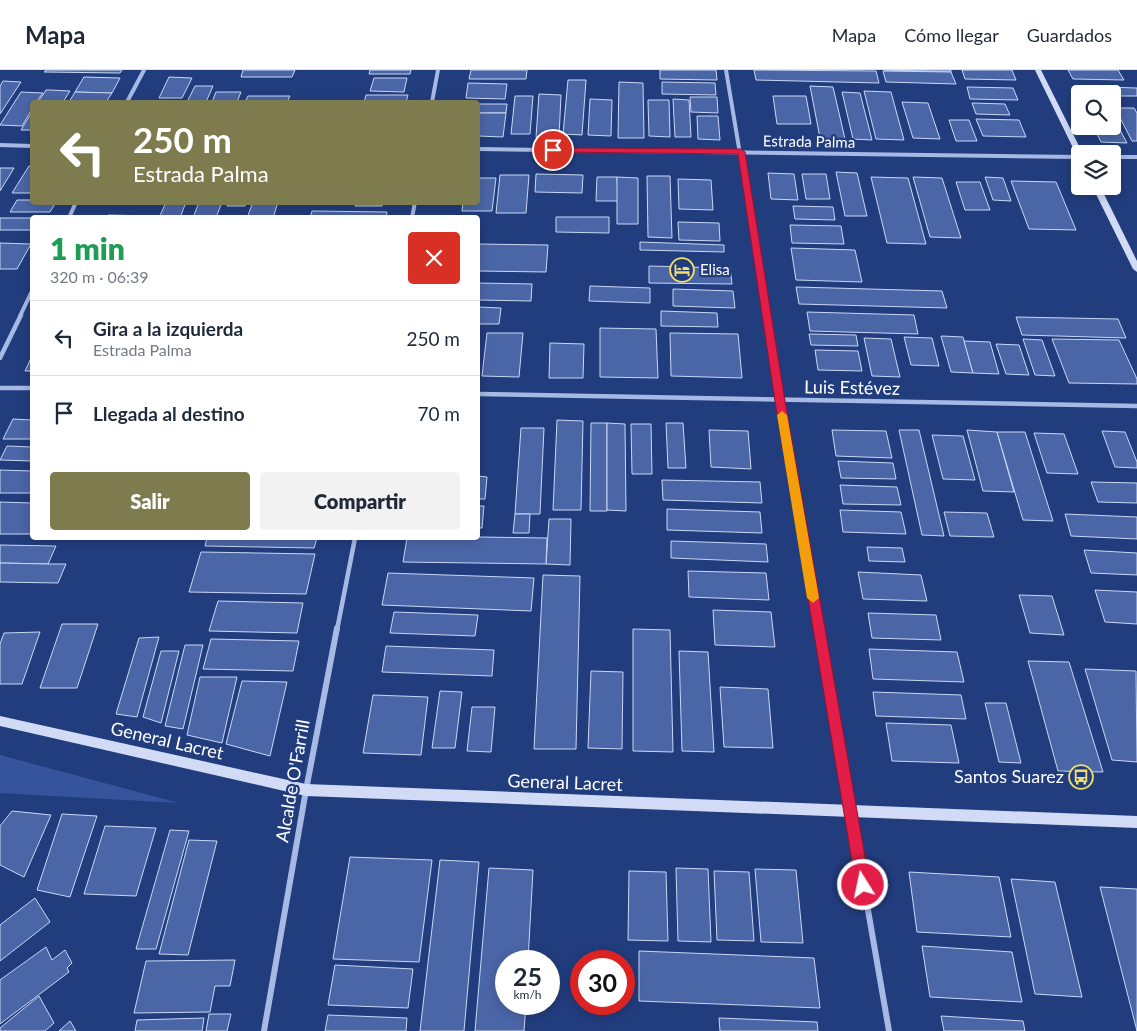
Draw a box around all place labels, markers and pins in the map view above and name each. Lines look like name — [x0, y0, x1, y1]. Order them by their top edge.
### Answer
pin — [532, 129, 574, 171]
hotel icon: Elisa — [669, 257, 695, 283]
place label: Elisa — [700, 260, 730, 278]
bus stop icon: Santos Suarez — [1068, 764, 1094, 790]
place label: Santos Suarez — [954, 765, 1064, 787]

